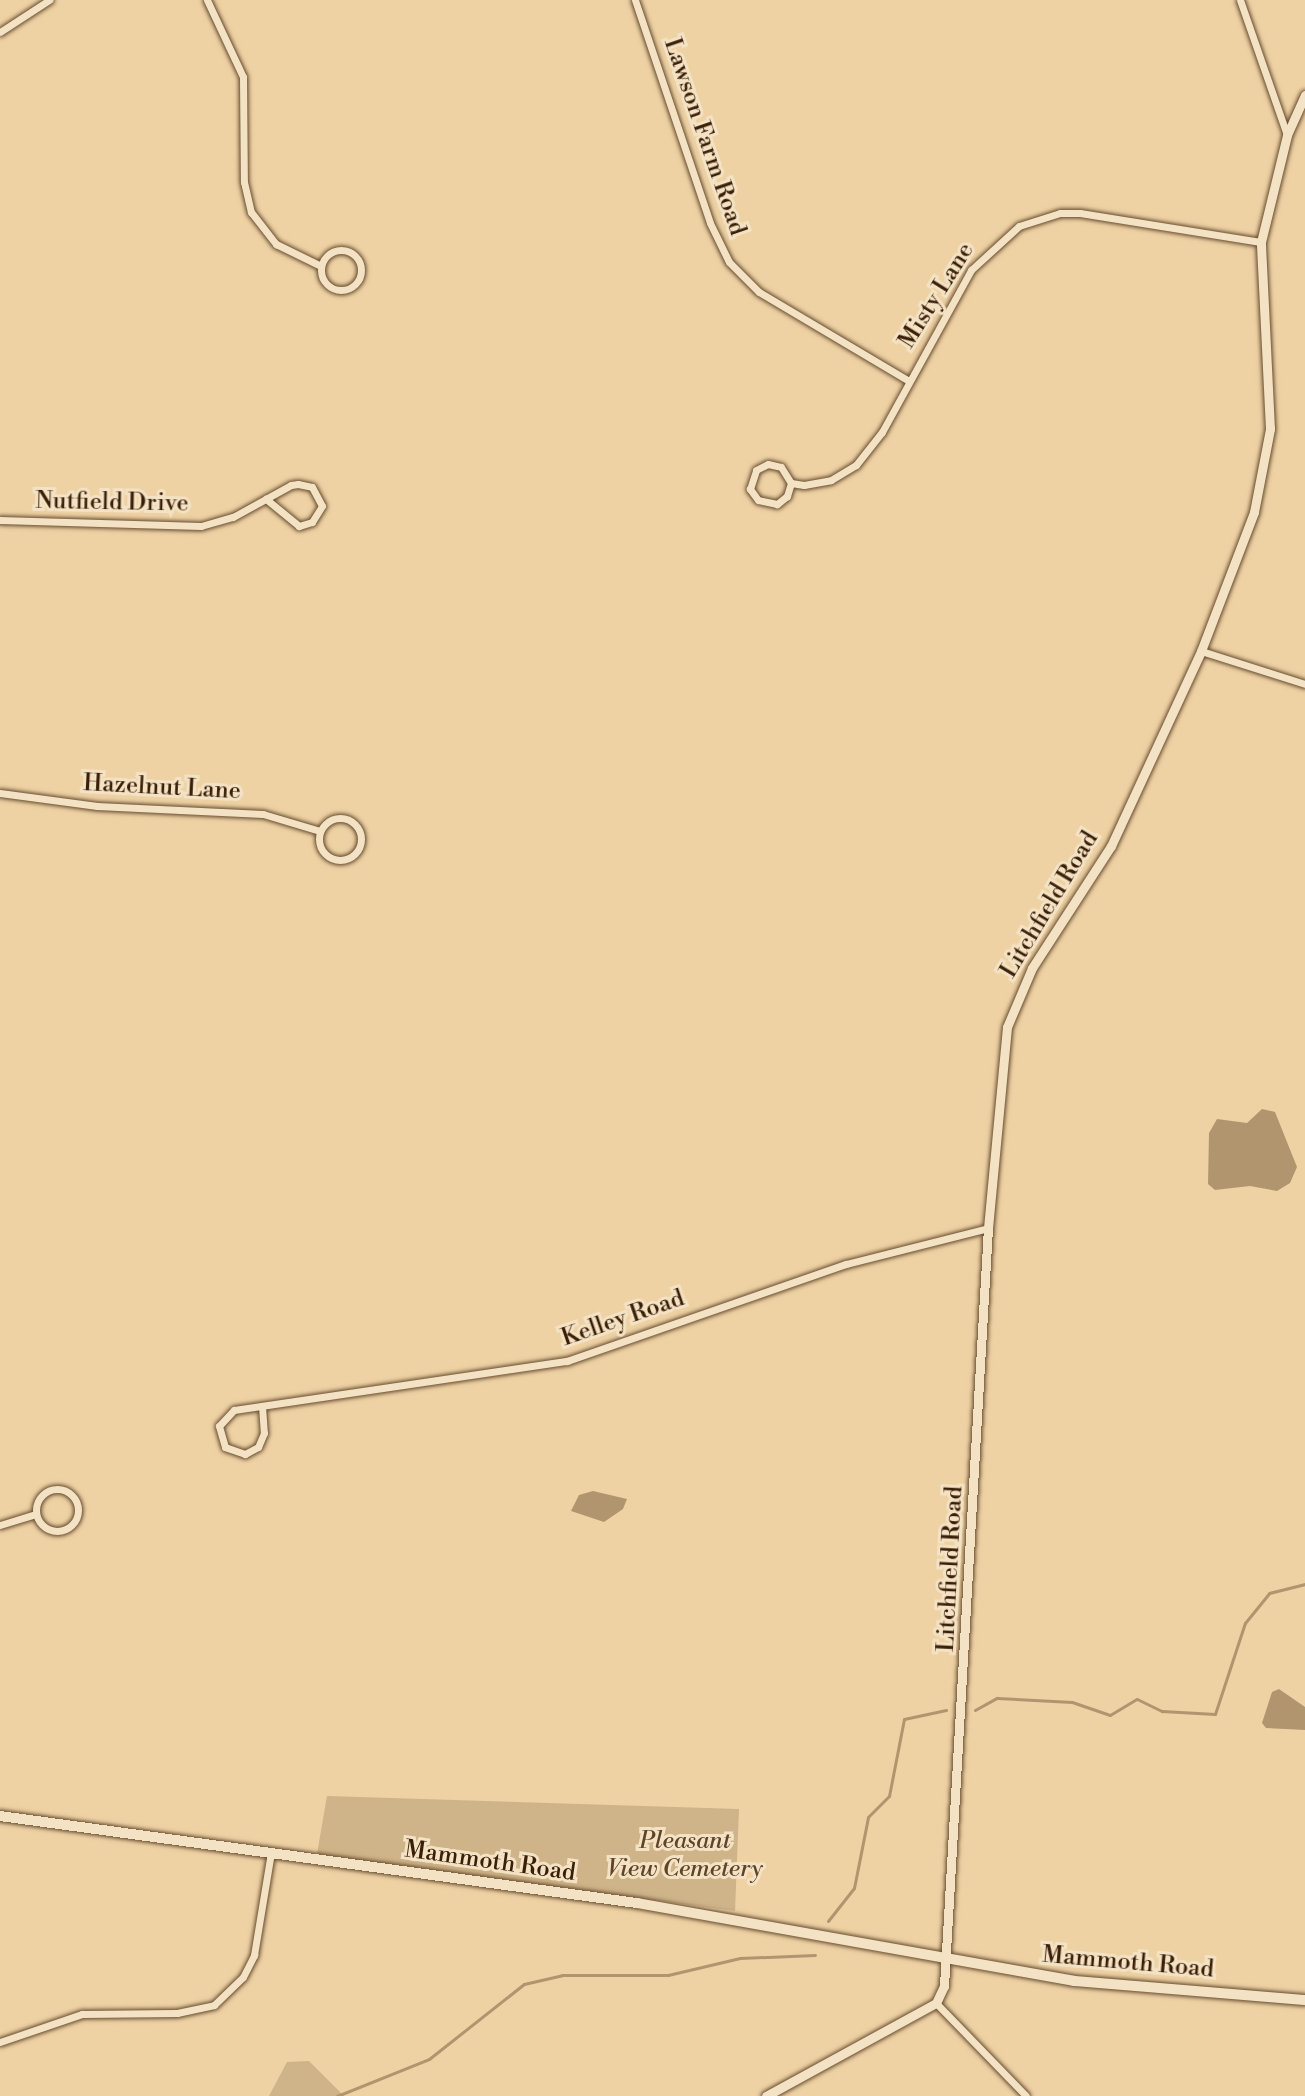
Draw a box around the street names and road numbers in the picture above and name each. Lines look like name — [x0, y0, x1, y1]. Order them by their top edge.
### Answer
street label: Lawson Farm Road — [657, 34, 751, 240]
street label: Misty Lane — [893, 238, 981, 354]
street label: Nutfield Drive — [35, 487, 189, 519]
street label: Hazelnut Lane — [82, 769, 242, 807]
street label: Litchfield Road — [995, 826, 1105, 984]
street label: Kelley Road — [558, 1285, 688, 1353]
street label: Litchfield Road — [932, 1485, 970, 1653]
street label: Mammoth Road — [403, 1836, 577, 1888]
street label: Mammoth Road — [1041, 1941, 1215, 1985]

